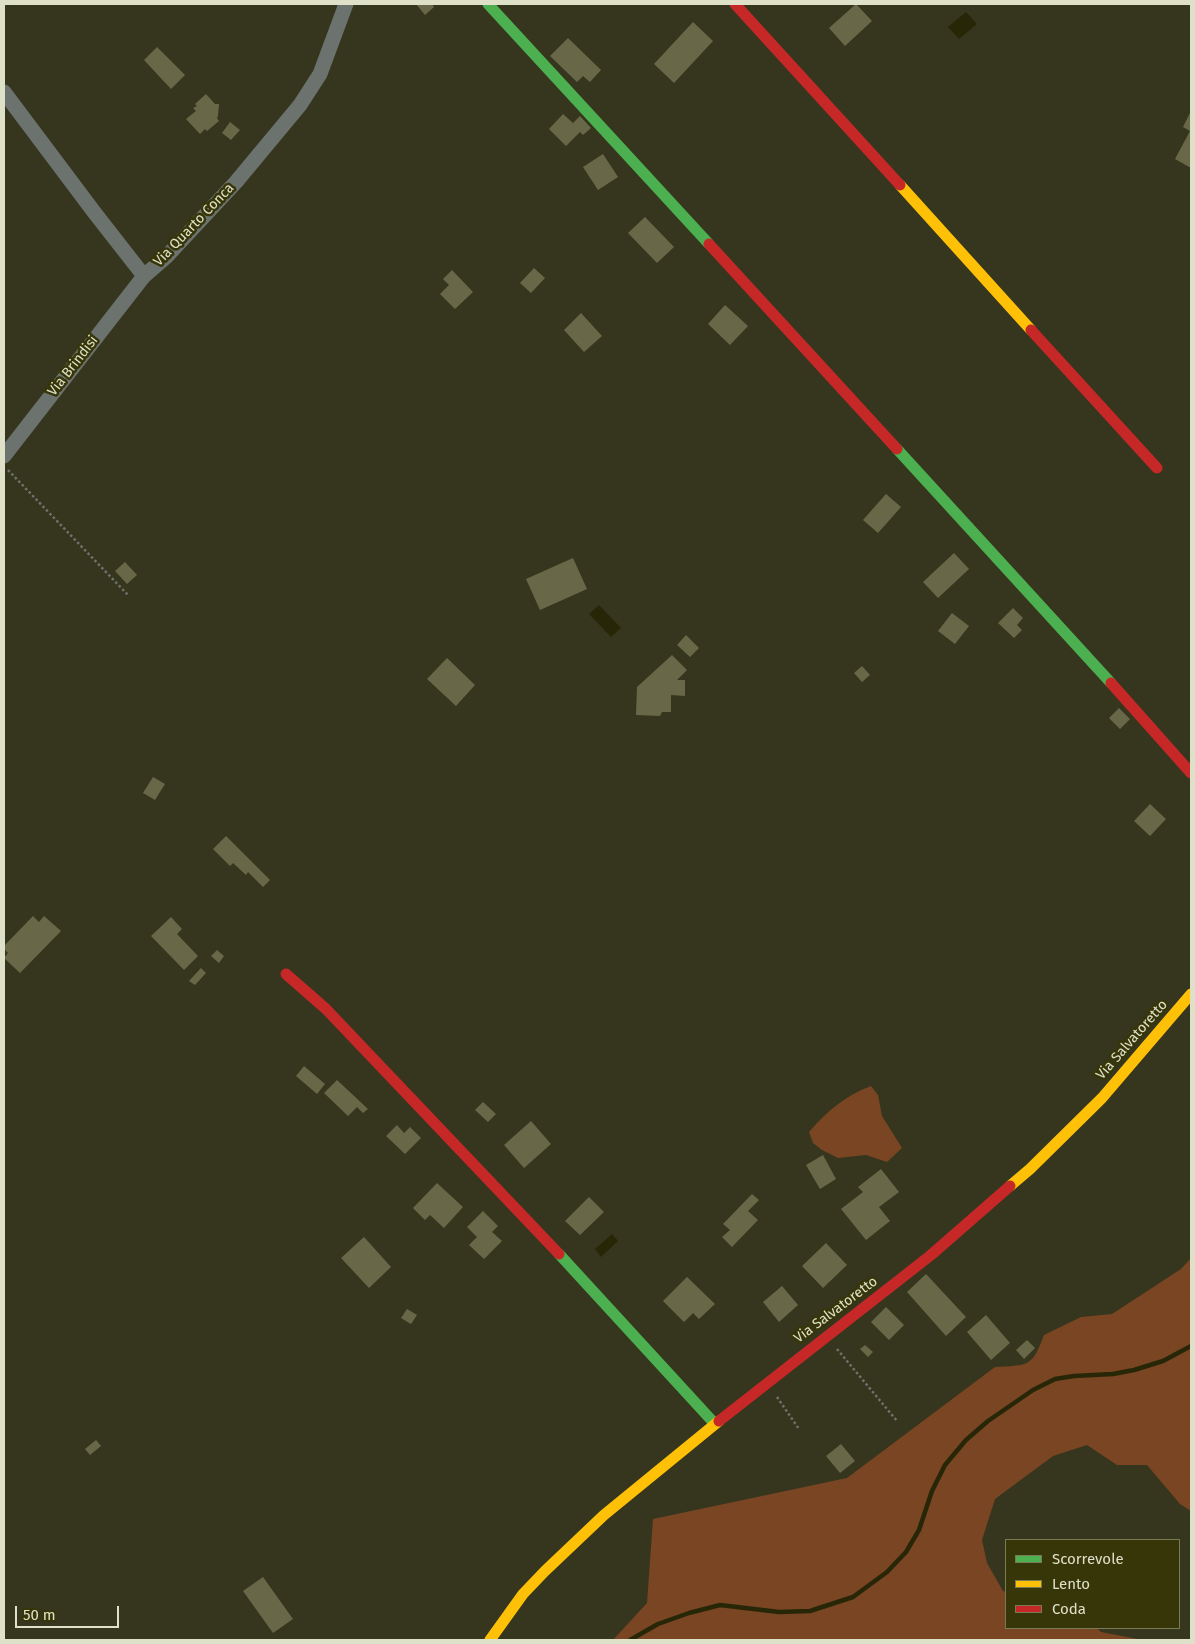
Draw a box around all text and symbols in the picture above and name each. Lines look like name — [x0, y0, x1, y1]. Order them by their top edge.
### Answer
street label: Via Quarto Conca — [150, 180, 238, 270]
street label: Via Brindisi — [44, 332, 102, 400]
street label: Via Salvatoretto — [1093, 997, 1171, 1083]
street label: Via Salvatoretto — [791, 1273, 881, 1347]
legend — [1005, 1539, 1180, 1629]
text: Scorrevole — [1052, 1550, 1124, 1568]
text: Lento — [1052, 1575, 1090, 1593]
scale bar — [18, 1596, 121, 1628]
text: Coda — [1052, 1600, 1086, 1618]
text: 50 m — [23, 1606, 56, 1624]

